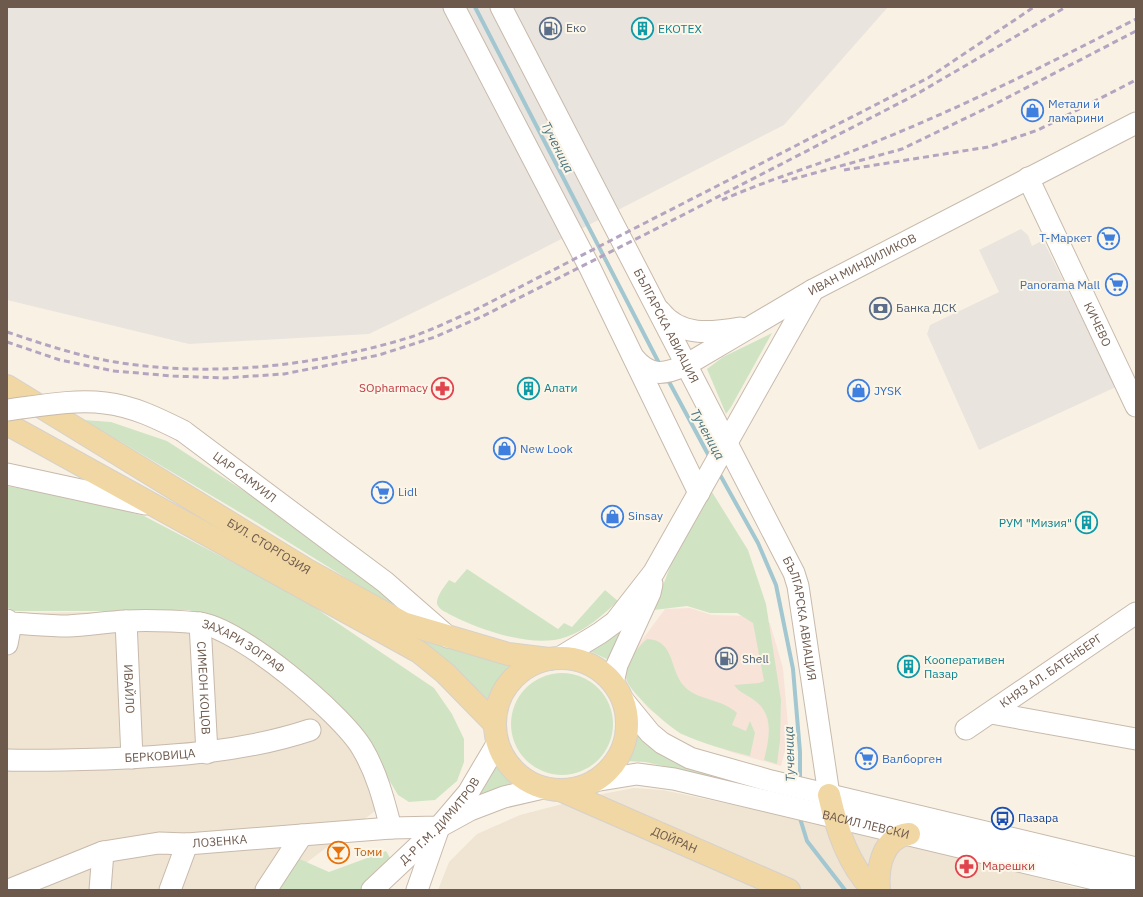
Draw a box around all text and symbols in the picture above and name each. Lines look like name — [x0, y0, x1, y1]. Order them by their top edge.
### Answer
fuel station icon: Еко — [537, 15, 563, 41]
building icon: EKOTEX — [630, 16, 656, 42]
place label: Еко — [566, 20, 586, 35]
place label: EKOTEX — [658, 21, 702, 36]
place label: Метали и ламарини — [1048, 96, 1104, 125]
shop icon: Метали и ламарини — [1019, 98, 1045, 124]
water label: Тученица — [537, 119, 578, 176]
supermarket icon: Т-Маркет — [1095, 225, 1121, 251]
street label: ИВАН МИНДИЛИКОВ — [805, 230, 919, 298]
place label: Т-Маркет — [1039, 230, 1092, 245]
street label: БЪЛГАРСКА АВИАЦИЯ — [631, 266, 702, 385]
supermarket icon: Panorama Mall — [1103, 272, 1129, 298]
place label: Panorama Mall — [1020, 277, 1100, 292]
bank icon: Банка ДСК — [868, 295, 894, 321]
place label: Банка ДСК — [896, 300, 957, 315]
street label: КИЧЕВО — [1081, 300, 1115, 349]
pharmacy icon: SOpharmacy — [430, 375, 456, 401]
building icon: Алати — [515, 375, 541, 401]
shop icon: JYSK — [846, 378, 872, 404]
place label: SOpharmacy — [359, 380, 428, 395]
place label: Алати — [544, 380, 578, 395]
place label: JYSK — [874, 383, 902, 398]
water label: Тученица — [687, 406, 729, 463]
shop icon: New Look — [491, 436, 517, 462]
place label: New Look — [520, 441, 573, 456]
street label: ЦАР САМУИЛ — [210, 448, 280, 505]
supermarket icon: Lidl — [369, 479, 395, 505]
place label: Lidl — [398, 484, 417, 499]
shop icon: Sinsay — [599, 503, 625, 529]
place label: Sinsay — [628, 508, 663, 523]
building icon: РУМ "Мизия" — [1074, 510, 1100, 536]
street label: БУЛ. СТОРГОЗИЯ — [224, 515, 313, 577]
place label: РУМ "Мизия" — [999, 515, 1072, 530]
street label: БЪЛГАРСКА АВИАЦИЯ — [780, 553, 820, 682]
street label: ЗАХАРИ ЗОГРАФ — [200, 616, 288, 676]
street label: КНЯЗ АЛ. БАТЕНБЕРГ — [997, 630, 1105, 711]
street label: СИМЕОН КОЦОВ — [194, 641, 214, 735]
fuel station icon: Shell — [714, 646, 740, 672]
place label: Shell — [742, 651, 769, 666]
place label: Кооперативен Пазар — [924, 652, 1005, 681]
building icon: Кооперативен Пазар — [895, 654, 921, 680]
street label: ИВАЙЛО — [121, 664, 138, 714]
water label: Тученица — [780, 726, 799, 782]
street label: БЕРКОВИЦА — [124, 745, 196, 765]
supermarket icon: Валборген — [854, 746, 880, 772]
place label: Валборген — [882, 751, 942, 766]
street label: Д-Р Г.М. ДИМИТРОВ — [396, 774, 483, 867]
bus stop icon: Пазара — [989, 805, 1015, 831]
street label: ВАСИЛ ЛЕВСКИ — [821, 807, 911, 842]
place label: Пазара — [1018, 810, 1059, 825]
street label: ДОЙРАН — [650, 823, 700, 856]
street label: ЛОЗЕНКА — [192, 831, 248, 851]
bar icon: Томи — [326, 839, 352, 865]
place label: Томи — [354, 844, 382, 859]
pharmacy icon: Марешки — [954, 853, 980, 879]
place label: Марешки — [982, 858, 1035, 873]

